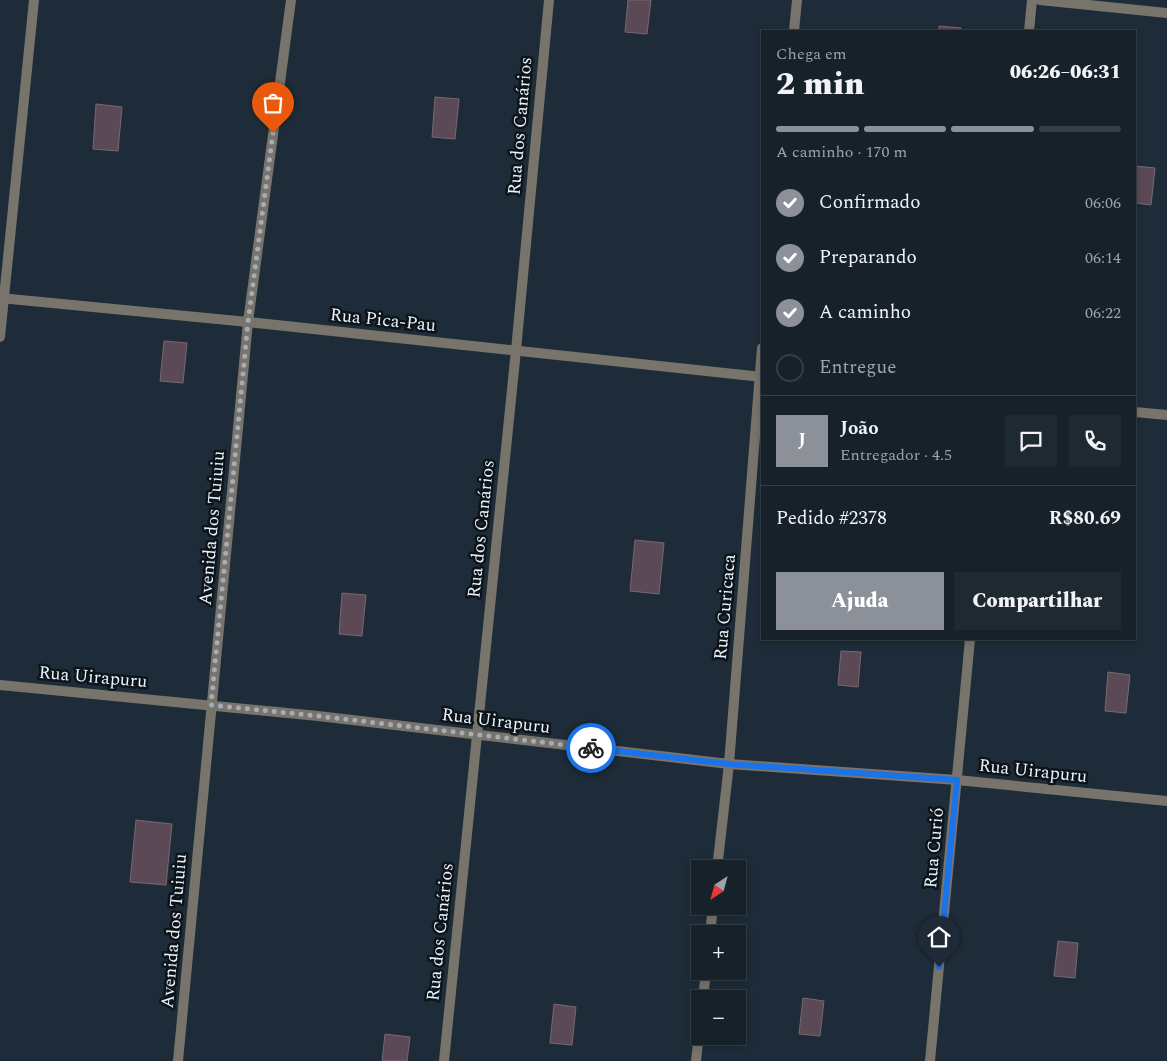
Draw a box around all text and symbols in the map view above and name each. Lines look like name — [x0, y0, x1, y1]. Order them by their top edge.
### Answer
text: Chega em — [776, 42, 847, 66]
street label: Rua dos Canários — [501, 56, 539, 196]
text: 06:26–06:31 — [1010, 58, 1121, 87]
text: 2 min — [776, 60, 864, 109]
pin — [252, 82, 294, 133]
icon: bag — [259, 89, 287, 117]
text: A caminho · 170 m — [776, 140, 907, 164]
text: Confirmado — [819, 188, 920, 217]
icon: check — [776, 189, 804, 217]
text: 06:06 — [1085, 191, 1121, 215]
text: Preparando — [819, 243, 917, 272]
icon: check — [776, 244, 804, 272]
text: 06:14 — [1085, 246, 1121, 270]
text: A caminho — [819, 298, 911, 327]
icon: check — [776, 299, 804, 327]
street label: Rua Pica-Pau — [329, 301, 437, 339]
text: 06:22 — [1085, 301, 1121, 325]
text: Entregue — [819, 353, 896, 382]
text: João — [840, 414, 879, 443]
button: chat — [1005, 415, 1057, 467]
button: phone — [1069, 415, 1121, 467]
text: J — [798, 426, 806, 455]
text: Entregador · 4.5 — [840, 443, 952, 467]
street label: Avenida dos Tuiuiu — [192, 450, 232, 606]
street label: Rua dos Canários — [460, 459, 502, 599]
text: Pedido #2378 — [776, 504, 887, 533]
text: R$80.69 — [1049, 504, 1121, 533]
street label: Rua Curicaca — [707, 553, 743, 661]
button: Ajuda — [776, 572, 944, 630]
button: Compartilhar — [954, 572, 1121, 630]
street label: Rua Uirapuru — [38, 659, 148, 695]
street label: Rua Uirapuru — [440, 701, 552, 741]
courier — [566, 723, 616, 773]
icon: bike — [577, 734, 605, 762]
street label: Rua Uirapuru — [977, 752, 1089, 790]
street label: Rua Curió — [917, 806, 951, 890]
street label: Avenida dos Tuiuiu — [154, 853, 194, 1009]
north arrow — [691, 860, 746, 915]
map controls — [691, 860, 746, 1045]
street label: Rua dos Canários — [419, 862, 461, 1002]
pin — [918, 916, 960, 967]
icon: home — [925, 923, 953, 951]
button: + — [691, 925, 746, 980]
button: − — [691, 990, 746, 1045]

